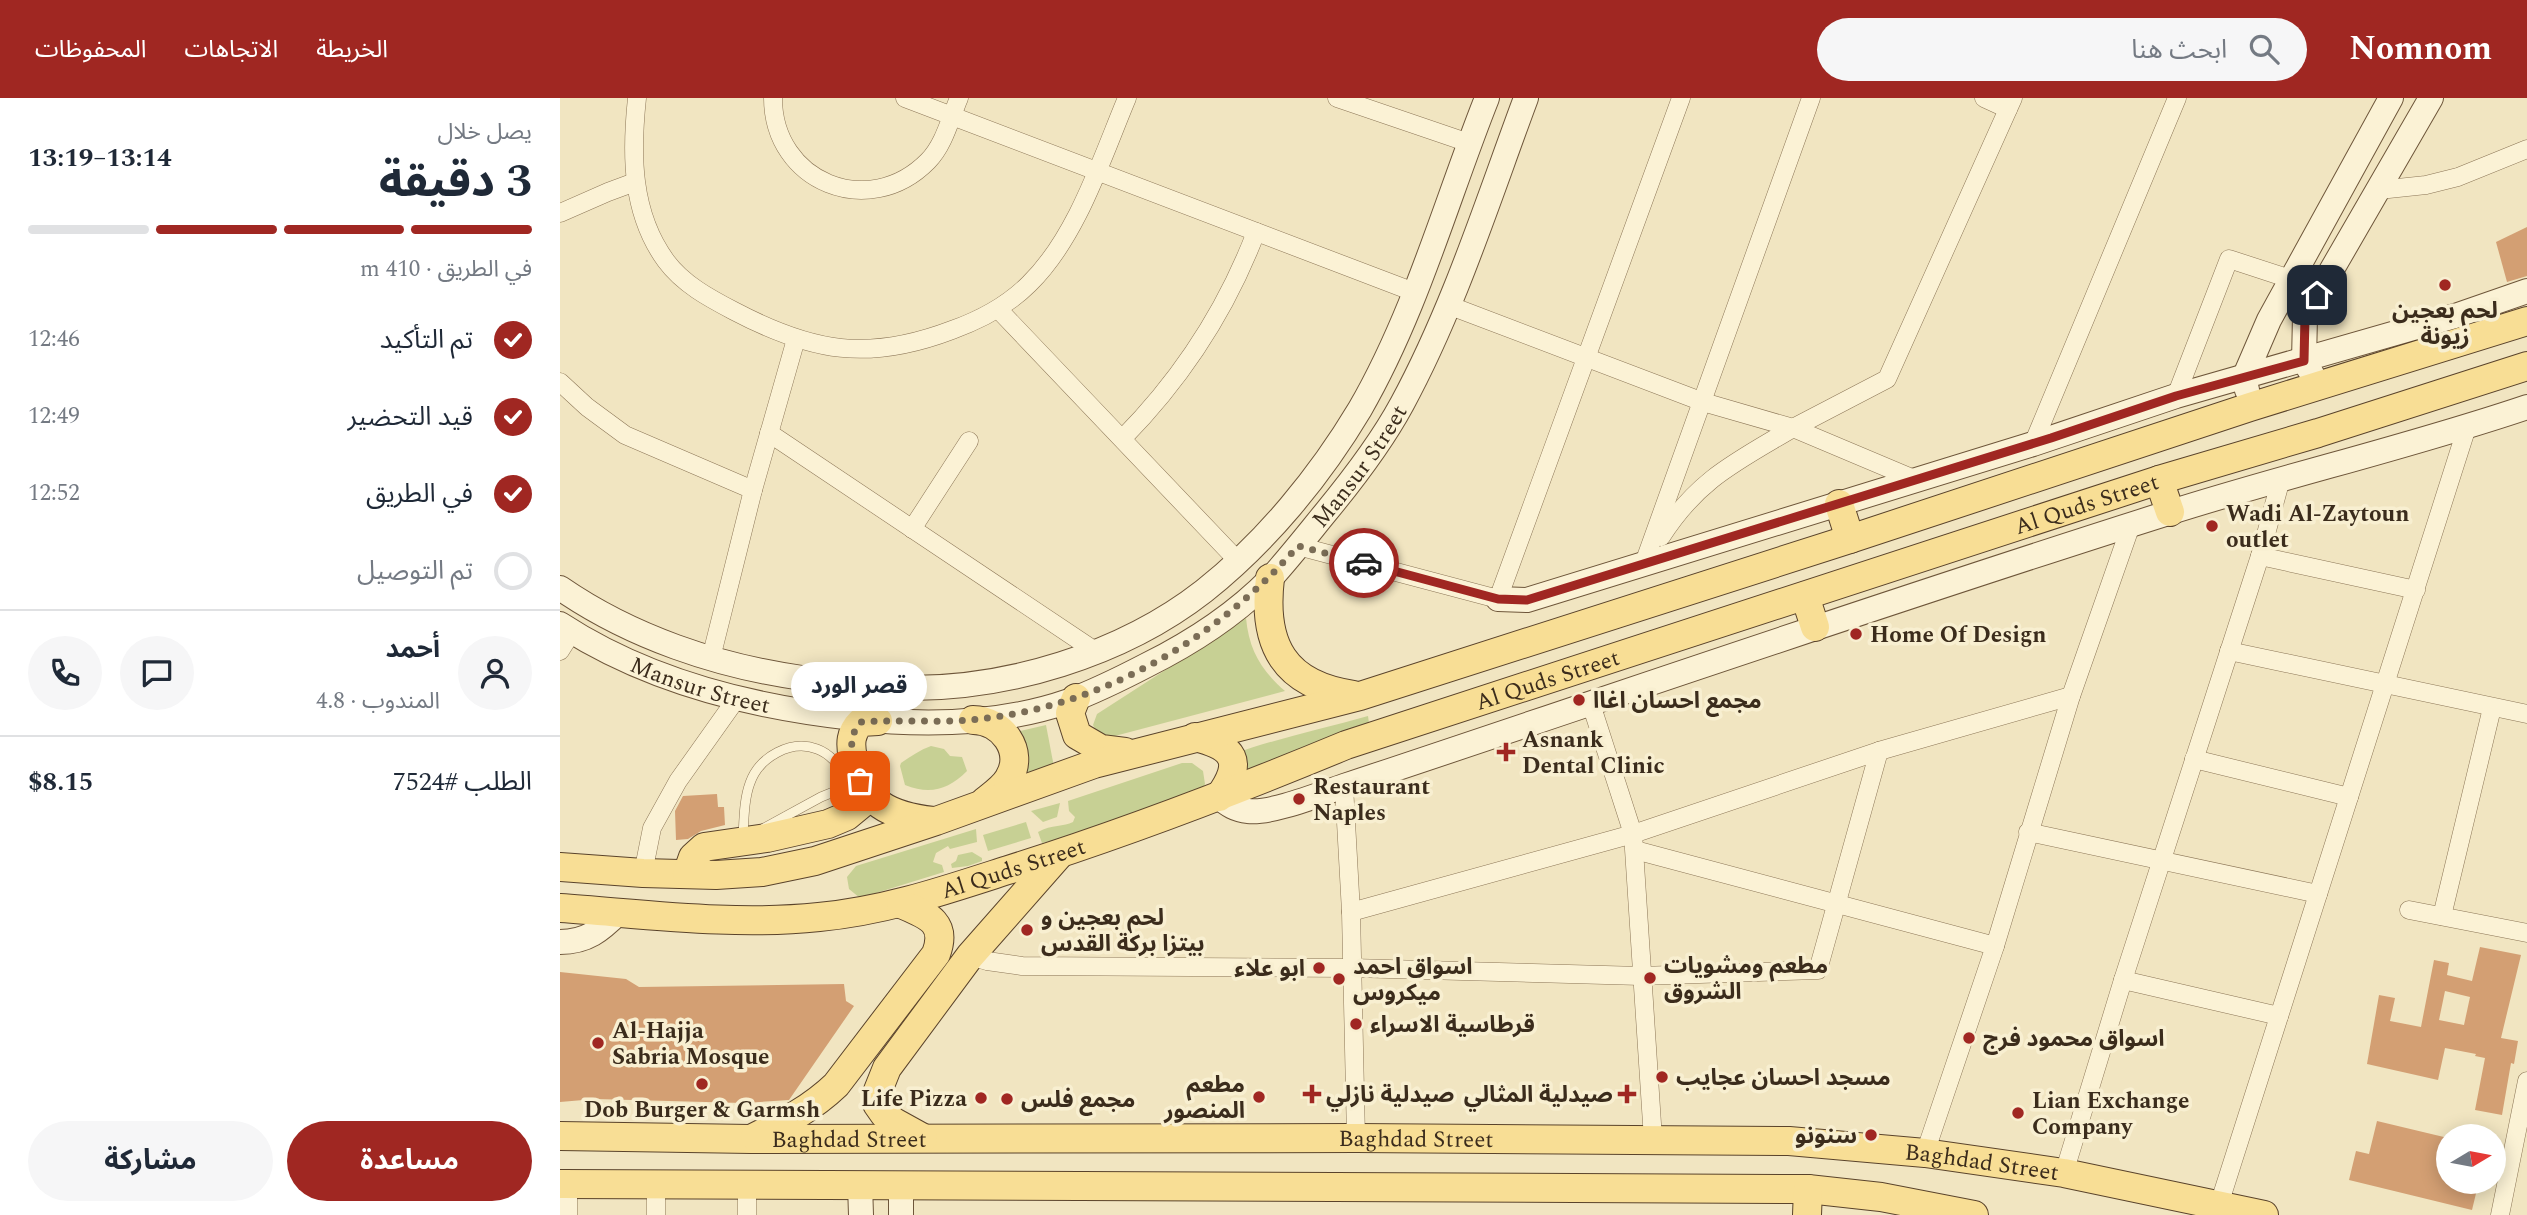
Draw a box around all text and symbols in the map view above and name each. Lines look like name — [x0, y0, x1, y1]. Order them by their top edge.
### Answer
search box — [1817, 18, 2307, 81]
text: Nomnom — [2349, 24, 2492, 74]
text: ابحث هنا — [2131, 30, 2227, 70]
icon: search — [2245, 30, 2283, 68]
text: المحفوظات — [35, 32, 146, 68]
text: الاتجاهات — [184, 32, 278, 68]
text: الخريطة — [316, 32, 388, 68]
text: يصل خلال — [437, 115, 532, 150]
text: 13:14–13:19 — [28, 138, 172, 178]
text: 3 دقيقة — [379, 147, 532, 217]
text: في الطريق · 410 m — [360, 252, 532, 287]
pin — [2287, 265, 2347, 325]
icon: home — [2298, 276, 2336, 314]
marker: لحم بعجين زيونة — [2437, 277, 2453, 293]
place label: لحم بعجين زيونة — [2392, 294, 2498, 355]
text: تم التأكيد — [380, 320, 473, 360]
icon: check — [494, 321, 532, 359]
text: 12:46 — [28, 322, 80, 357]
text: قيد التحضير — [347, 397, 473, 437]
icon: check — [494, 398, 532, 436]
text: 12:49 — [28, 399, 80, 434]
street label: Mansur Street — [1304, 399, 1417, 536]
street label: Al Quds Street — [2010, 465, 2164, 545]
text: في الطريق — [366, 474, 473, 514]
icon: check — [494, 475, 532, 513]
text: 12:52 — [28, 476, 80, 511]
place label: Wadi Al-Zaytoun outlet — [2226, 497, 2409, 558]
marker: Wadi Al-Zaytoun outlet — [2204, 518, 2220, 534]
courier — [1329, 528, 1399, 598]
icon: car — [1345, 544, 1383, 582]
text: تم التوصيل — [357, 551, 473, 591]
place label: Home Of Design — [1870, 618, 2046, 653]
marker: Home Of Design — [1848, 626, 1864, 642]
text: أحمد — [386, 629, 440, 669]
button: phone — [28, 636, 102, 710]
button: chat — [120, 636, 194, 710]
button: person — [458, 636, 532, 710]
street label: Al Quds Street — [1471, 641, 1625, 721]
street label: Mansur Street — [624, 648, 773, 724]
callout: قصر الورد — [792, 662, 928, 711]
text: قصر الورد — [811, 669, 907, 704]
text: المندوب · 4.8 — [316, 684, 440, 719]
place label: مجمع احسان اغاا — [1593, 684, 1762, 719]
marker: مجمع احسان اغاا — [1571, 692, 1587, 708]
place label: Asnank Dental Clinic — [1522, 723, 1665, 784]
marker: Asnank Dental Clinic — [1496, 742, 1516, 762]
pin — [830, 751, 890, 811]
text: $8.15 — [28, 762, 93, 802]
text: الطلب #7524 — [393, 762, 532, 802]
icon: bag — [841, 762, 879, 800]
place label: Restaurant Naples — [1313, 770, 1430, 831]
marker: Restaurant Naples — [1291, 791, 1307, 807]
street label: Al Quds Street — [937, 830, 1090, 909]
place label: لحم بعجين و بيتزا بركة القدس — [1041, 901, 1205, 962]
marker: لحم بعجين و بيتزا بركة القدس — [1019, 922, 1035, 938]
place label: مطعم ومشويات الشروق — [1664, 949, 1828, 1010]
place label: اسواق احمد ميكروس — [1353, 950, 1473, 1011]
place label: ابو علاء — [1234, 952, 1305, 987]
marker: ابو علاء — [1311, 960, 1327, 976]
marker: مطعم ومشويات الشروق — [1642, 970, 1658, 986]
marker: اسواق احمد ميكروس — [1331, 971, 1347, 987]
place label: قرطاسية الاسراء — [1370, 1008, 1535, 1043]
place label: Al-Hajja Sabria Mosque — [612, 1014, 769, 1075]
marker: قرطاسية الاسراء — [1348, 1016, 1364, 1032]
place label: اسواق محمود فرج — [1983, 1022, 2165, 1057]
marker: اسواق محمود فرج — [1961, 1030, 1977, 1046]
marker: Al-Hajja Sabria Mosque — [590, 1035, 606, 1051]
place label: مسجد احسان عجايب — [1676, 1061, 1891, 1096]
place label: مطعم المنصور — [1163, 1068, 1245, 1129]
marker: مسجد احسان عجايب — [1654, 1069, 1670, 1085]
marker: Dob Burger & Garmsh — [694, 1076, 710, 1092]
place label: صيدلية نازلي — [1326, 1078, 1454, 1113]
place label: صيدلية المثالي — [1464, 1078, 1613, 1113]
place label: Life Pizza — [861, 1082, 967, 1117]
place label: مجمع فلس — [1021, 1083, 1135, 1118]
place label: Lian Exchange Company — [2032, 1084, 2189, 1145]
marker: صيدلية نازلي — [1304, 1086, 1320, 1102]
marker: صيدلية المثالي — [1619, 1086, 1635, 1102]
marker: مطعم المنصور — [1251, 1089, 1267, 1105]
marker: Life Pizza — [973, 1090, 989, 1106]
marker: مجمع فلس — [999, 1091, 1015, 1107]
place label: Dob Burger & Garmsh — [584, 1093, 820, 1128]
marker: Lian Exchange Company — [2010, 1105, 2026, 1121]
place label: سنونو — [1795, 1119, 1857, 1154]
button: مشاركة — [28, 1121, 273, 1201]
button: مساعدة — [287, 1121, 532, 1201]
street label: Baghdad Street — [1338, 1122, 1494, 1158]
street label: Baghdad Street — [771, 1123, 927, 1158]
north arrow — [2436, 1124, 2506, 1194]
map controls — [2436, 1124, 2506, 1194]
marker: سنونو — [1863, 1127, 1879, 1143]
street label: Baghdad Street — [1903, 1135, 2061, 1191]

